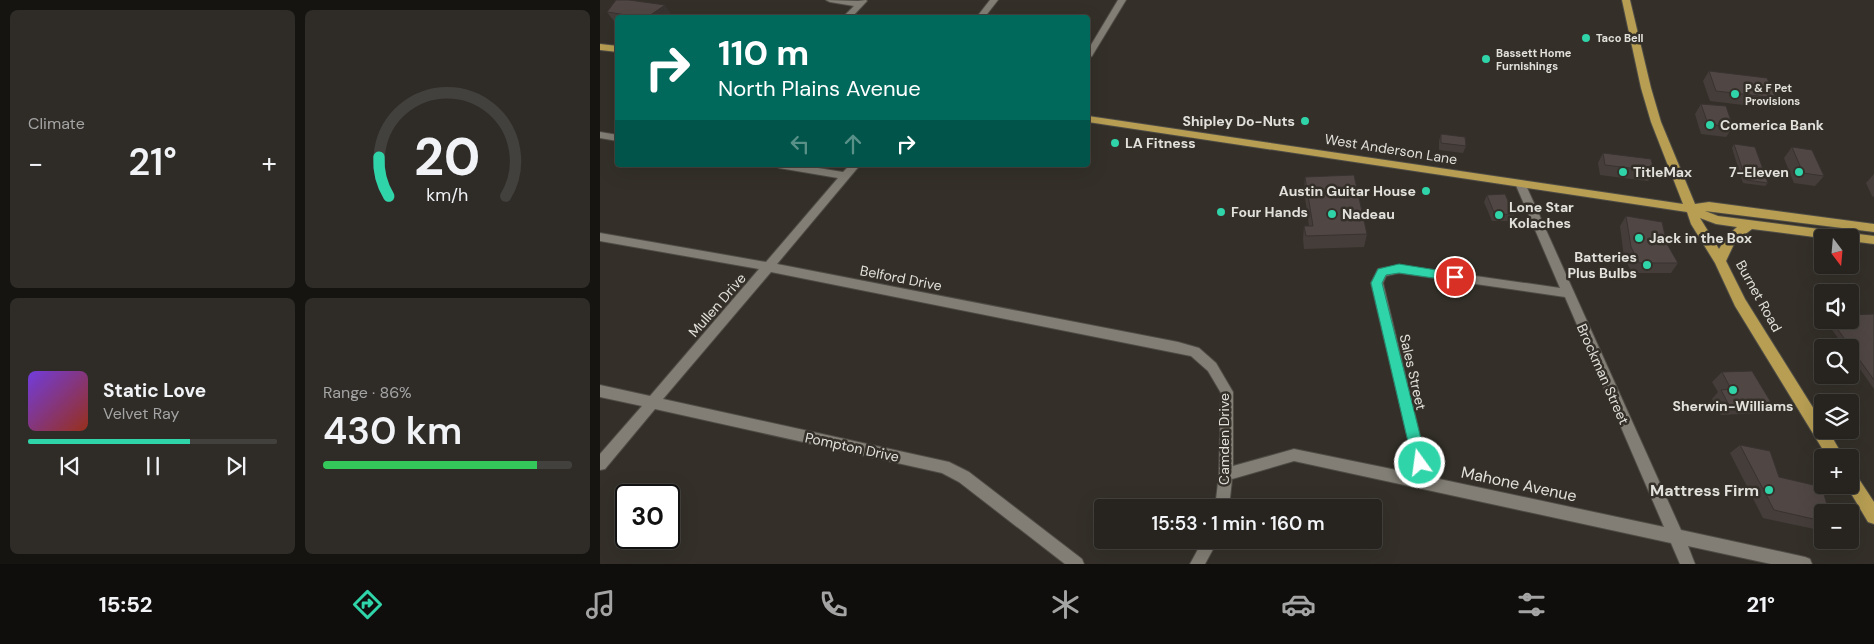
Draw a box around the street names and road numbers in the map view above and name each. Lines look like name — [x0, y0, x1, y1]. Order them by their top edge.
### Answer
street label: West Anderson Lane — [1323, 130, 1459, 168]
street label: Burnet Road — [1732, 257, 1786, 335]
street label: Belford Drive — [859, 261, 943, 295]
street label: Mullen Drive — [684, 269, 750, 341]
street label: Brockman Street — [1573, 321, 1633, 427]
street label: Sales Street — [1396, 332, 1430, 412]
street label: Camden Drive — [1215, 393, 1233, 485]
street label: Pompton Drive — [803, 428, 901, 466]
street label: Mahone Avenue — [1459, 461, 1579, 507]

